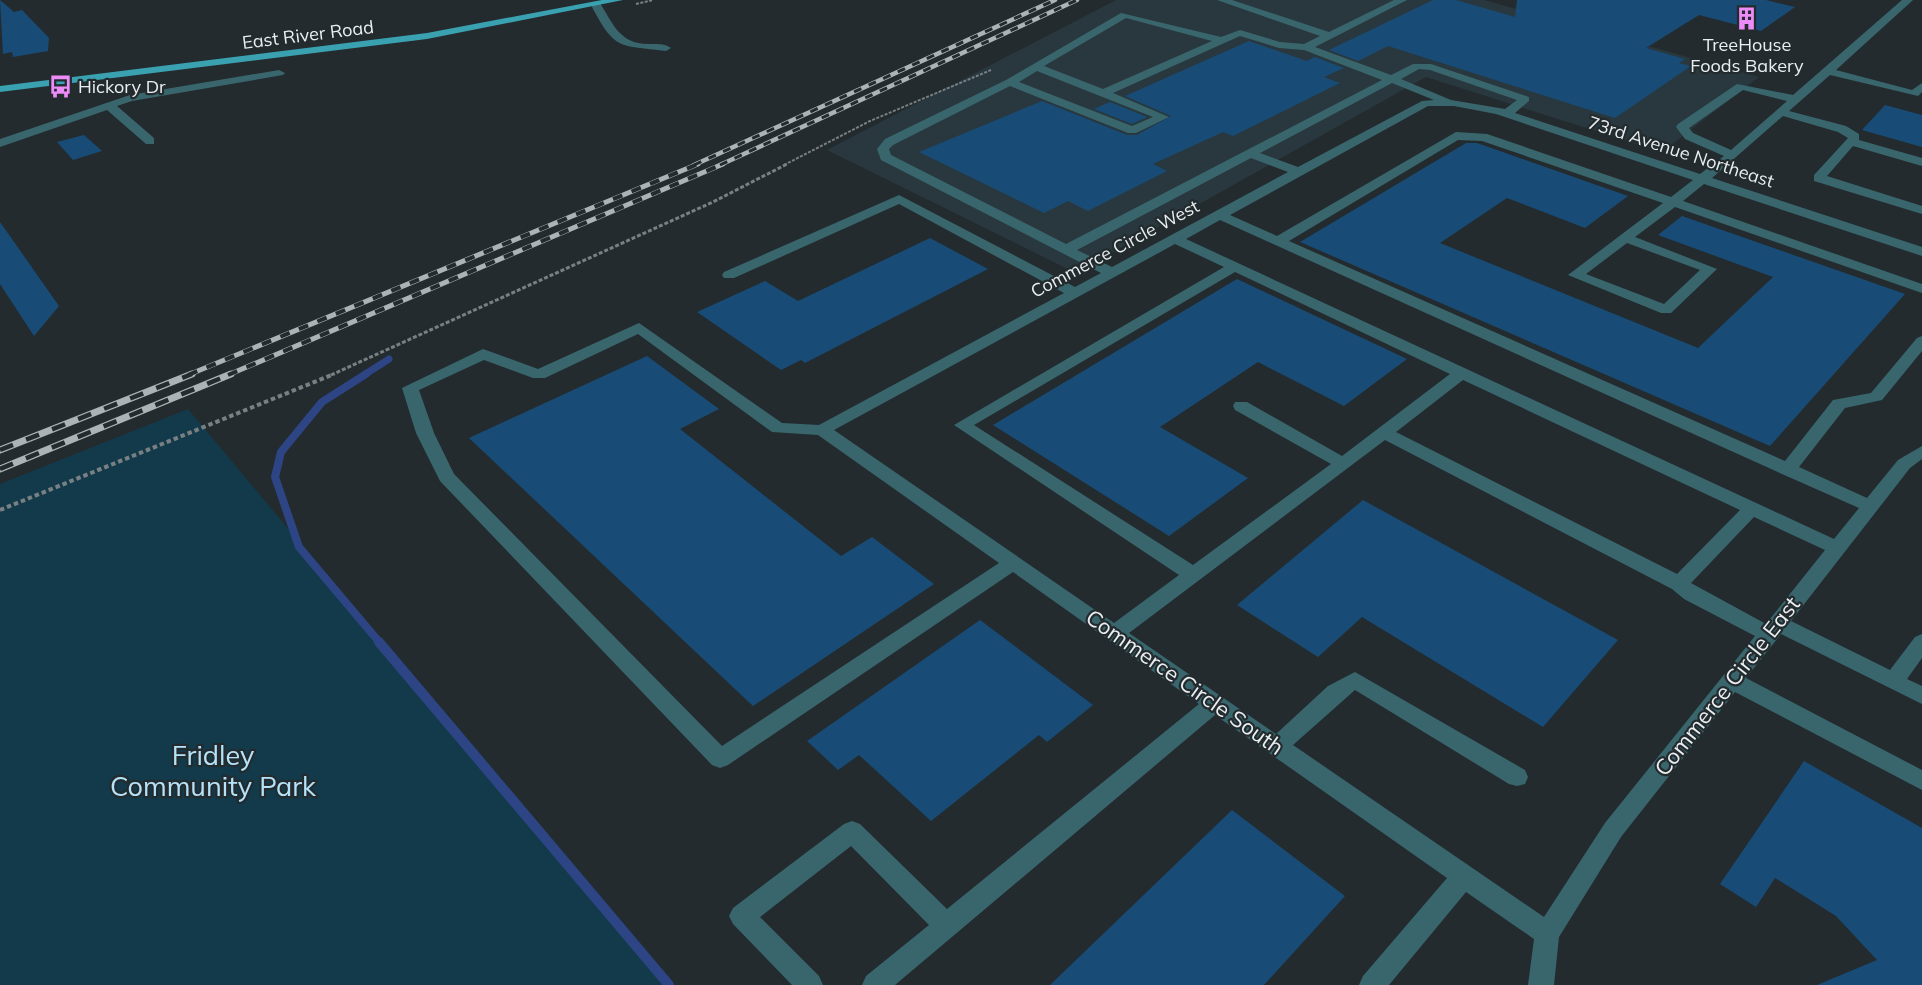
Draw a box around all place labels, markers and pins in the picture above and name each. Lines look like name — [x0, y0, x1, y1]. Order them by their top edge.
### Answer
building icon: TreeHouse Foods Bakery — [1734, 6, 1760, 32]
place label: TreeHouse Foods Bakery — [1690, 33, 1804, 77]
bus stop icon: Hickory Dr — [47, 74, 73, 100]
place label: Hickory Dr — [78, 75, 166, 98]

